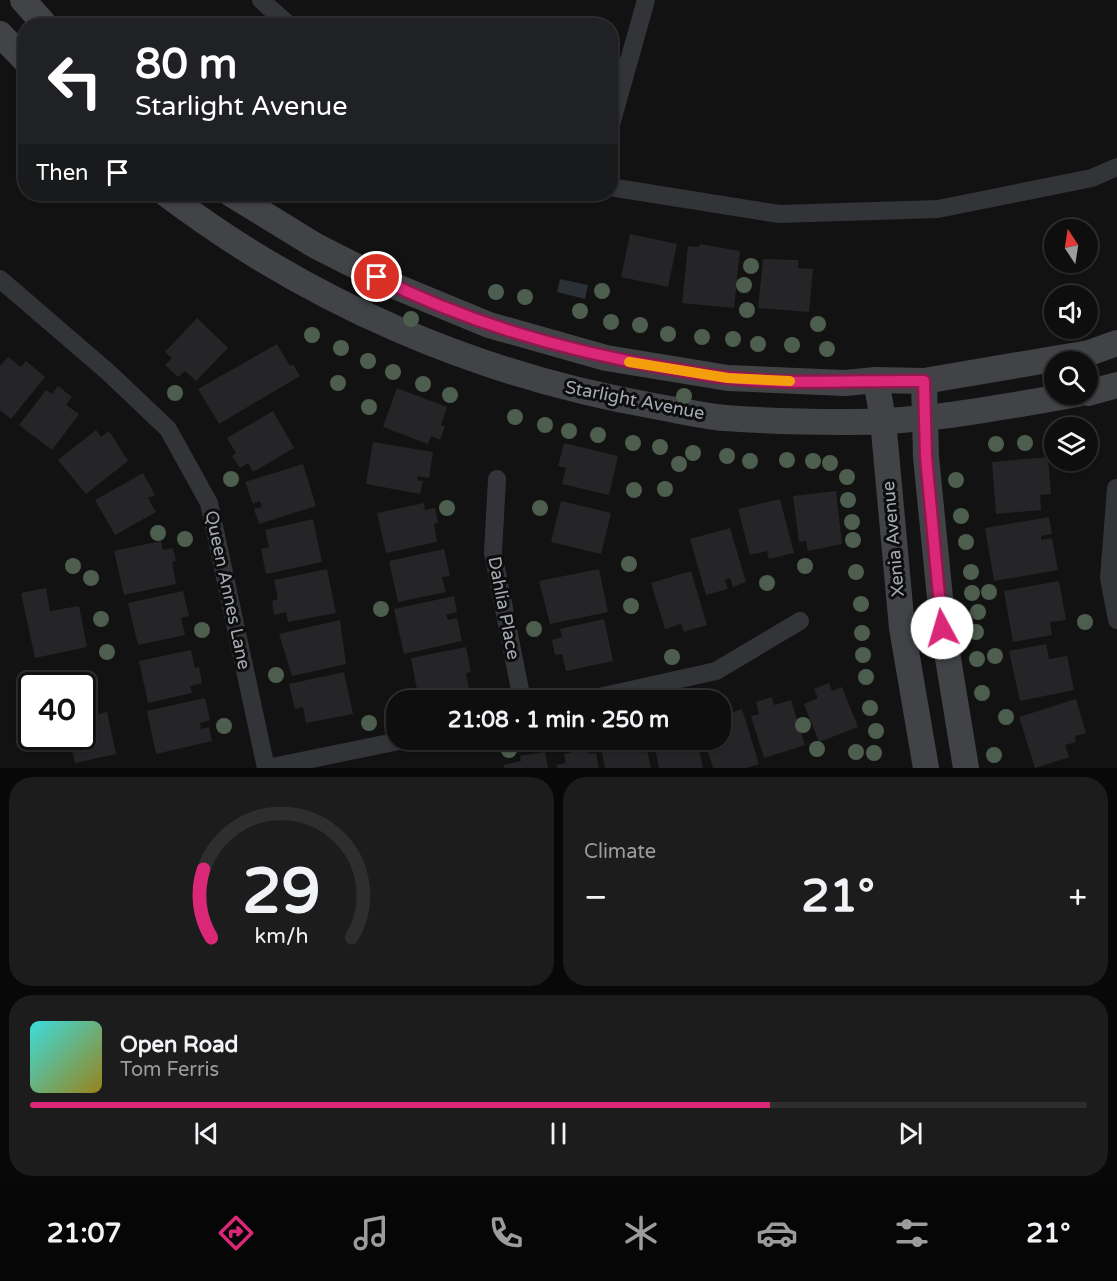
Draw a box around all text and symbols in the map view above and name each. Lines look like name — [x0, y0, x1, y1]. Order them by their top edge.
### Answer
text: 80 m — [135, 39, 237, 90]
icon: left — [36, 42, 114, 120]
text: Starlight Avenue — [135, 90, 347, 123]
icon: arrive — [101, 156, 134, 189]
text: Then — [36, 160, 89, 186]
north arrow — [1044, 219, 1098, 273]
map controls — [1044, 219, 1098, 471]
pin — [351, 251, 402, 302]
icon: arrive — [360, 260, 393, 293]
button: sound — [1044, 285, 1098, 339]
button: search — [1044, 351, 1098, 405]
street label: Starlight Avenue — [563, 376, 707, 424]
button: layers — [1044, 417, 1098, 471]
street label: Xenia Avenue — [877, 480, 909, 598]
street label: Queen Annes Lane — [200, 509, 256, 671]
street label: Dahlia Place — [483, 555, 525, 661]
position arrow — [910, 596, 974, 660]
speed limit sign: 40 — [18, 672, 96, 750]
text: 21:08 · 1 min · 250 m — [448, 707, 669, 733]
text: Climate — [584, 840, 656, 864]
text: 29 — [242, 855, 321, 930]
text: 21° — [801, 870, 875, 924]
text: − — [584, 878, 608, 917]
text: + — [1068, 878, 1087, 917]
text: km/h — [255, 924, 308, 950]
text: Open Road — [120, 1032, 238, 1058]
text: Tom Ferris — [120, 1058, 219, 1082]
icon: previous — [190, 1117, 223, 1150]
icon: pause — [542, 1117, 575, 1150]
icon: next — [894, 1117, 927, 1150]
icon: directions — [215, 1212, 257, 1254]
icon: music — [350, 1212, 392, 1254]
icon: phone — [485, 1212, 527, 1254]
icon: climate — [620, 1212, 662, 1254]
icon: car — [756, 1212, 798, 1254]
icon: filters — [891, 1212, 933, 1254]
text: 21:07 — [47, 1217, 121, 1250]
text: 21° — [1026, 1217, 1070, 1250]

